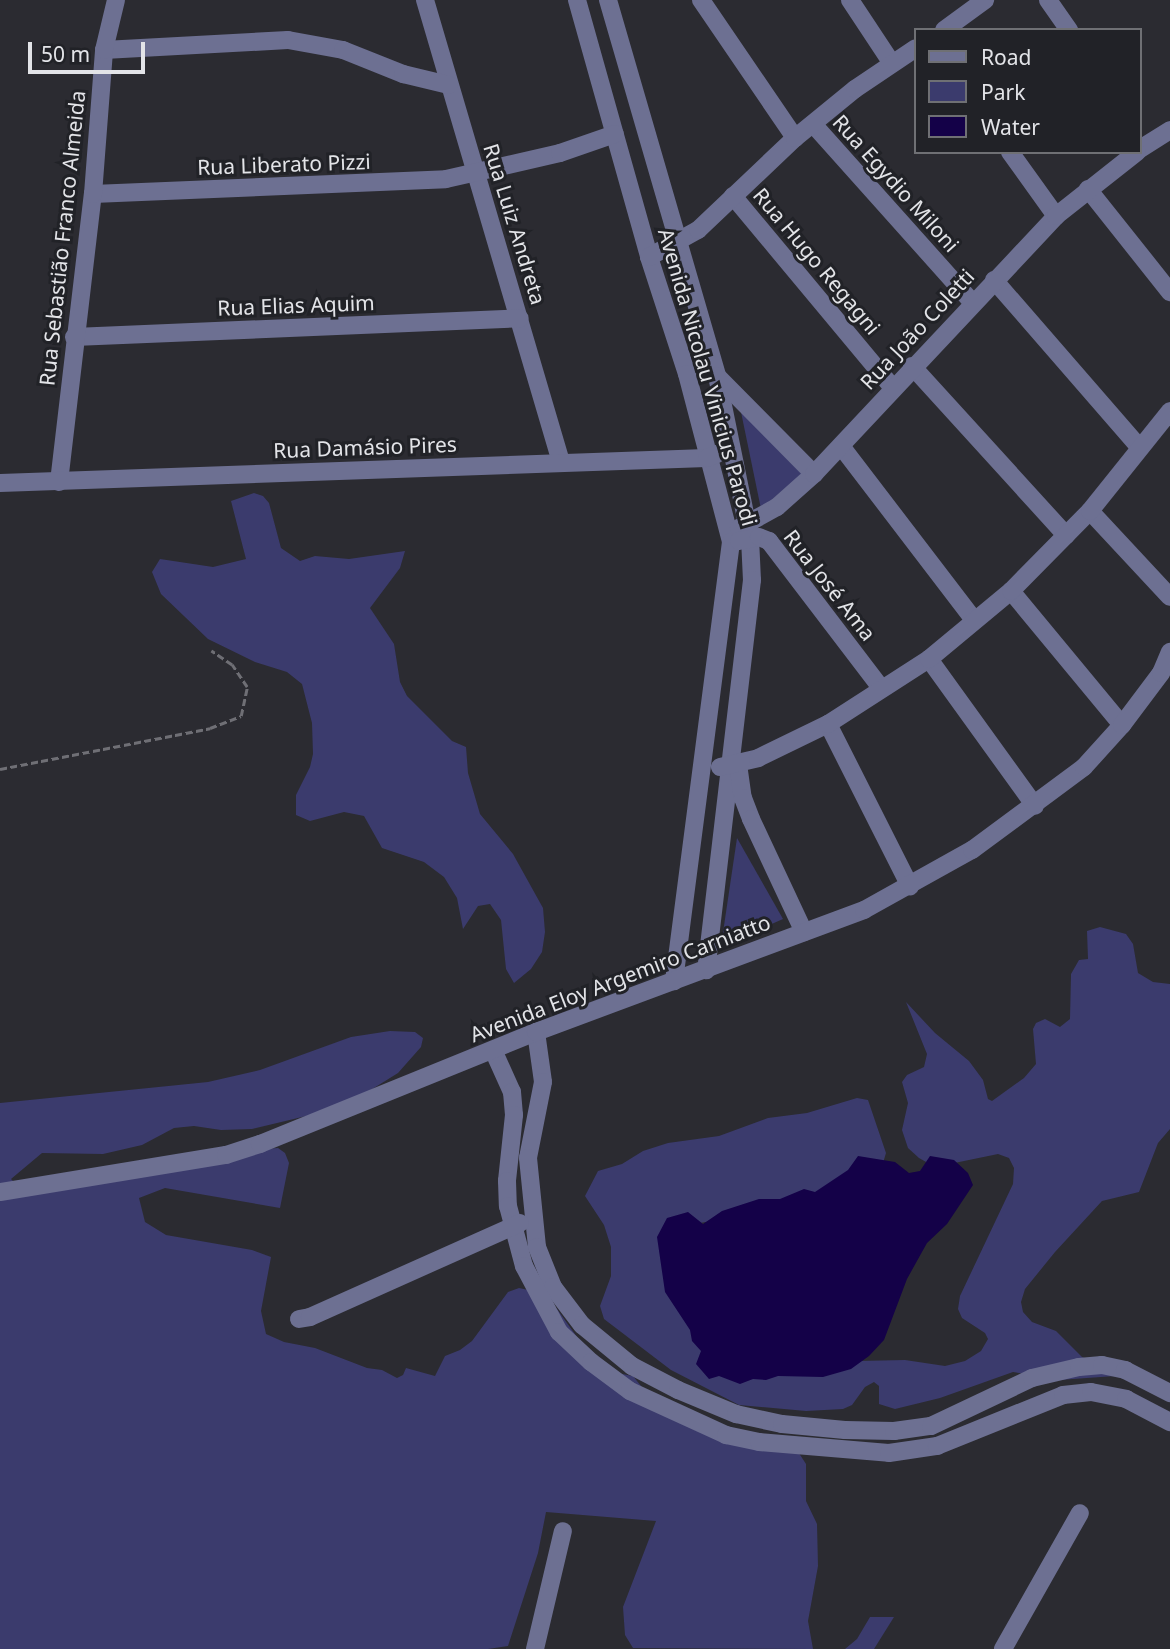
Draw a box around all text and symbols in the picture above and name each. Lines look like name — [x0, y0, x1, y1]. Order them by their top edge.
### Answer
scale bar — [32, 28, 149, 72]
legend — [914, 28, 1142, 154]
text: 50 m — [41, 40, 90, 68]
text: Road — [981, 43, 1031, 71]
text: Park — [981, 78, 1025, 106]
street label: Rua Sebastião Franco Almeida — [34, 89, 90, 387]
street label: Rua Egydio Miloni — [828, 109, 964, 257]
text: Water — [981, 113, 1040, 141]
street label: Rua Luiz Andreta — [479, 141, 551, 307]
street label: Rua Liberato Pizzi — [197, 148, 371, 180]
street label: Rua Hugo Regagni — [748, 182, 886, 340]
street label: Avenida Nicolau Vinicius Parodi — [653, 225, 763, 529]
street label: Rua João Coletti — [855, 264, 979, 394]
street label: Rua Elias Aquim — [217, 290, 375, 320]
street label: Rua Damásio Pires — [273, 431, 457, 463]
street label: Rua José Ama — [779, 524, 881, 646]
street label: Avenida Eloy Argemiro Carniatto — [466, 909, 774, 1047]

